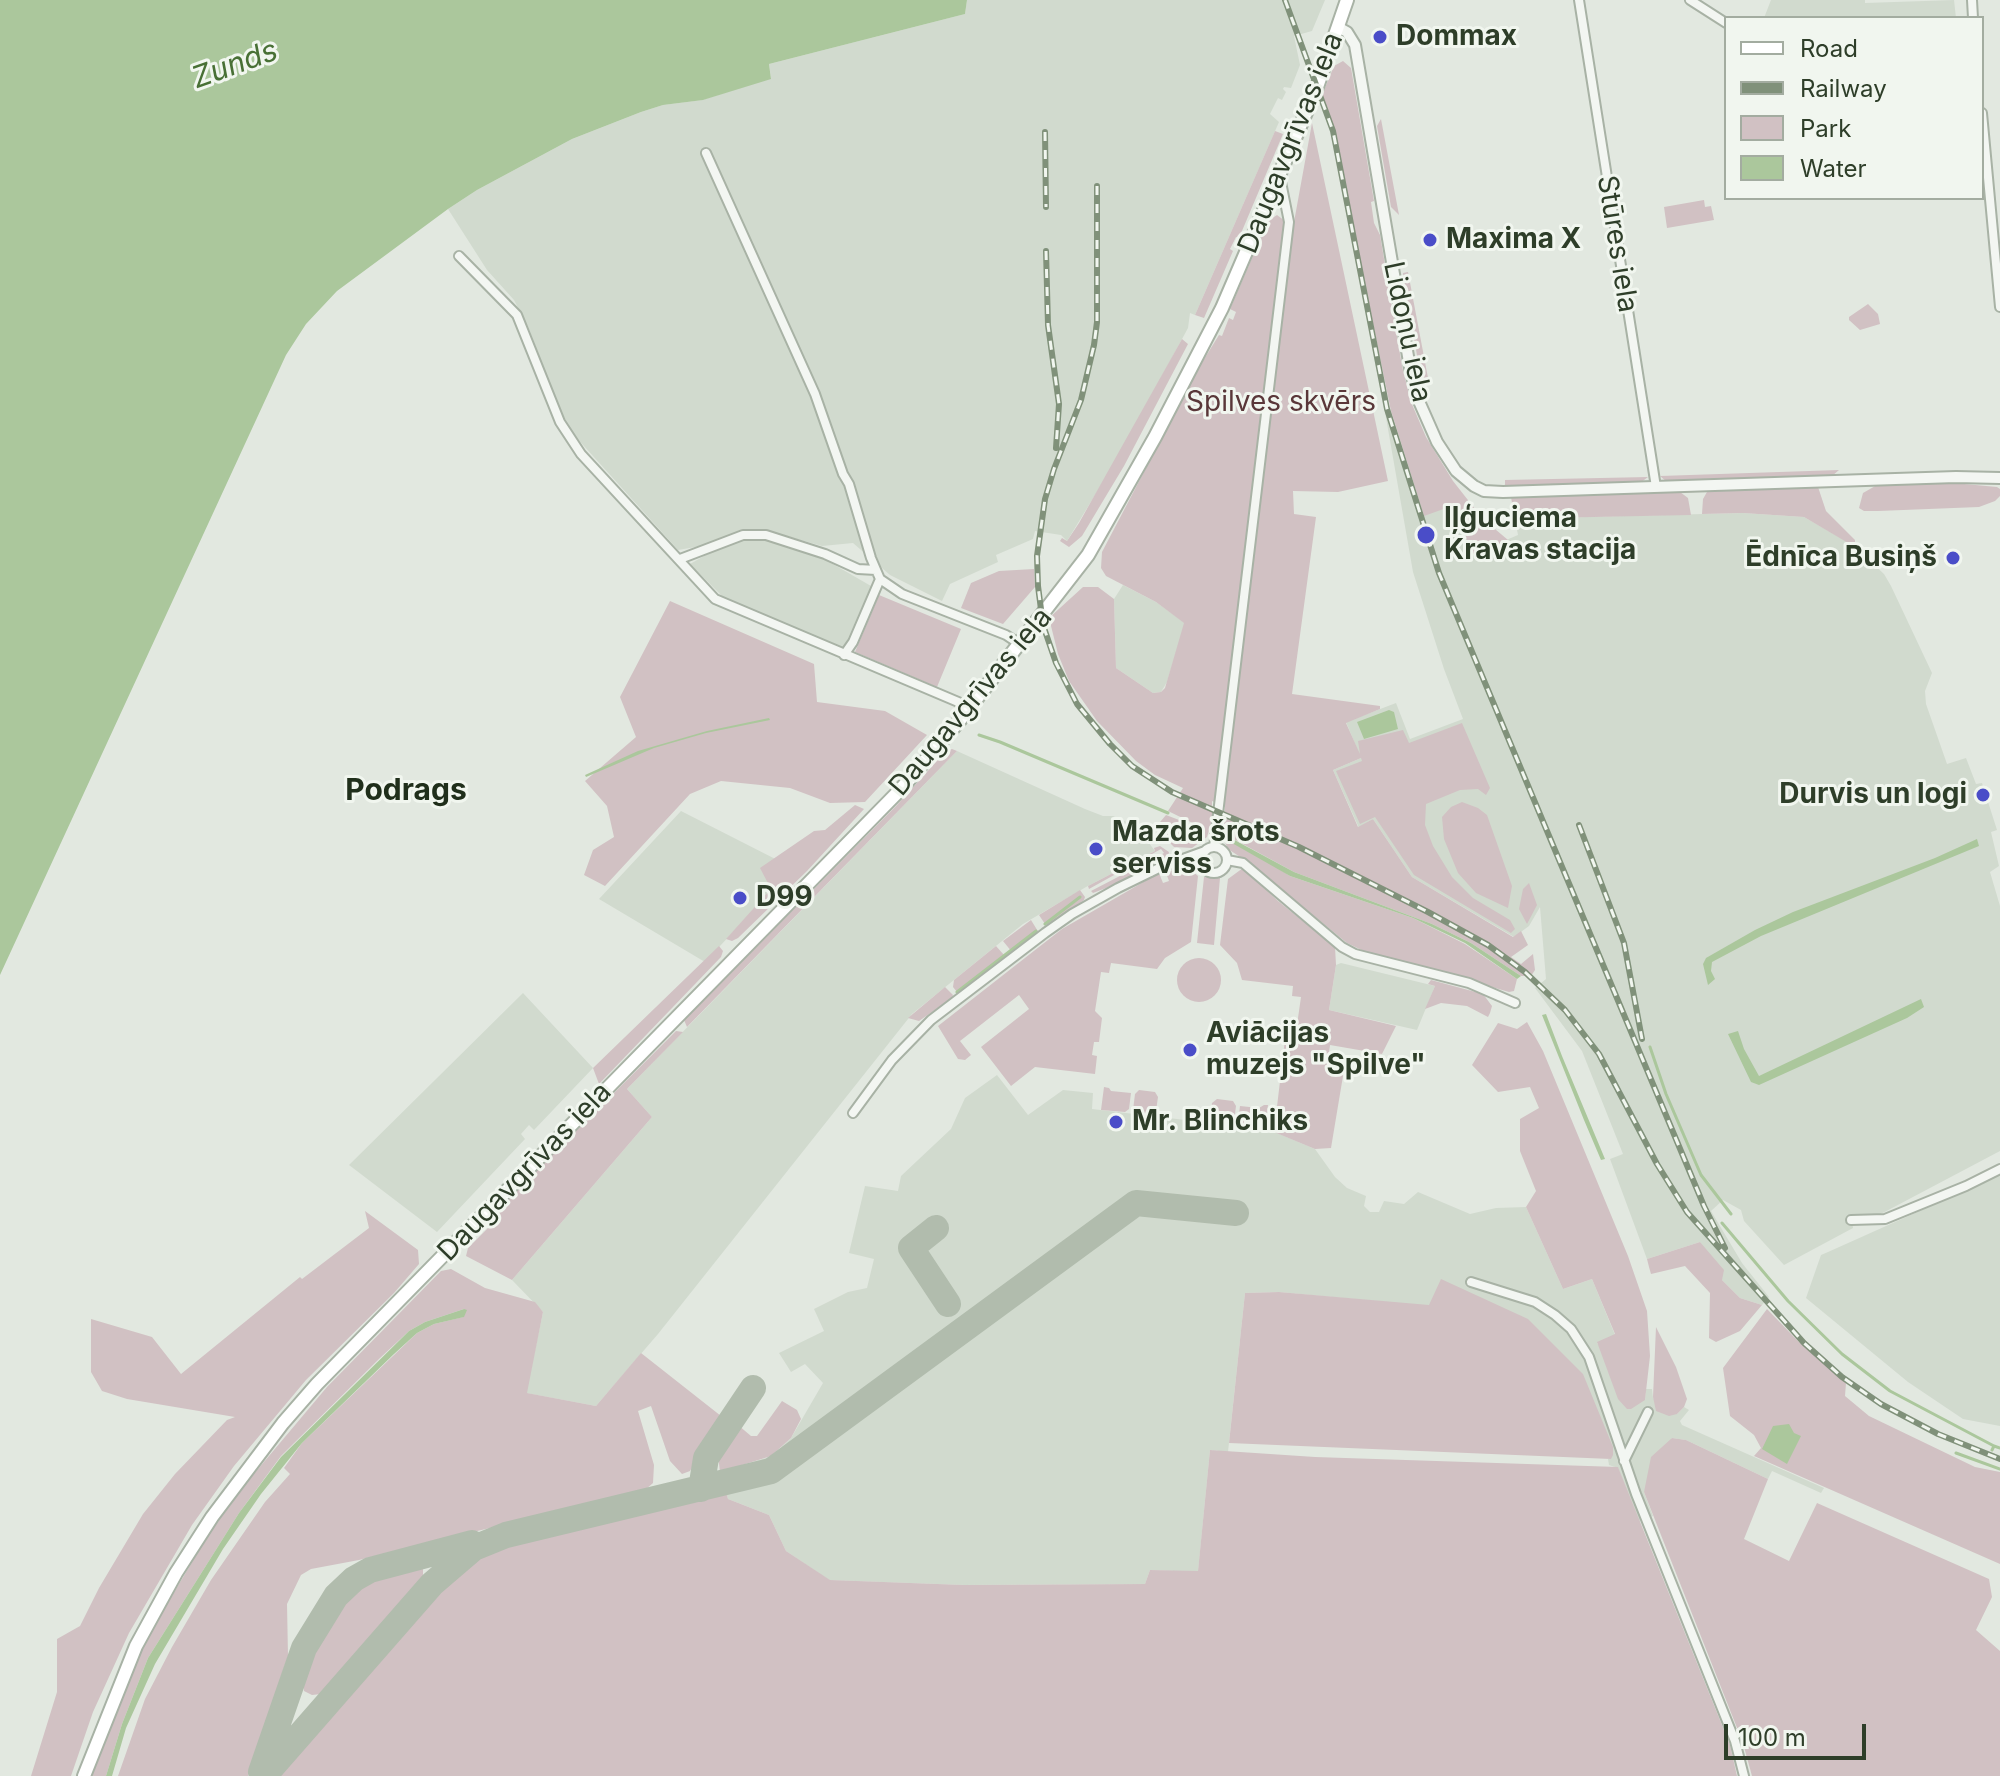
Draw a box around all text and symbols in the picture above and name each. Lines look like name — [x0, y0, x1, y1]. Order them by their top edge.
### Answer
legend — [1724, 16, 1984, 200]
place label: Dommax — [1396, 20, 1517, 54]
street label: Daugavgrīvas iela — [1231, 28, 1351, 258]
marker: Dommax — [1371, 28, 1389, 46]
water label: Zunds — [187, 33, 283, 97]
text: Road — [1800, 34, 1858, 63]
text: Railway — [1800, 74, 1887, 103]
text: Park — [1800, 114, 1851, 143]
text: Water — [1800, 154, 1867, 183]
street label: Stūres iela — [1590, 173, 1644, 315]
place label: Maxima X — [1446, 223, 1581, 257]
marker: Maxima X — [1421, 231, 1439, 249]
street label: Lidoņu iela — [1376, 259, 1438, 405]
park label: Spilves skvērs — [1186, 386, 1376, 420]
place label: Iļģuciema Kravas stacija — [1444, 502, 1636, 568]
marker: Iļģuciema Kravas stacija — [1415, 524, 1437, 546]
place label: Ēdnīca Busiņš — [1745, 541, 1937, 575]
marker: Ēdnīca Busiņš — [1944, 549, 1962, 567]
street label: Daugavgrīvas iela — [883, 601, 1059, 803]
district label: Podrags — [345, 773, 467, 809]
place label: Durvis un logi — [1779, 778, 1967, 812]
marker: Durvis un logi — [1974, 786, 1992, 804]
place label: Mazda šrots serviss — [1112, 816, 1280, 882]
marker: Mazda šrots serviss — [1087, 840, 1105, 858]
place label: D99 — [756, 881, 813, 915]
marker: D99 — [731, 889, 749, 907]
place label: Aviācijas muzejs "Spilve" — [1206, 1017, 1426, 1083]
marker: Aviācijas muzejs "Spilve" — [1181, 1041, 1199, 1059]
street label: Daugavgrīvas iela — [431, 1076, 619, 1268]
place label: Mr. Blinchiks — [1132, 1105, 1308, 1139]
marker: Mr. Blinchiks — [1107, 1113, 1125, 1131]
scale bar — [1728, 1708, 1870, 1758]
text: 100 m — [1738, 1723, 1806, 1752]

